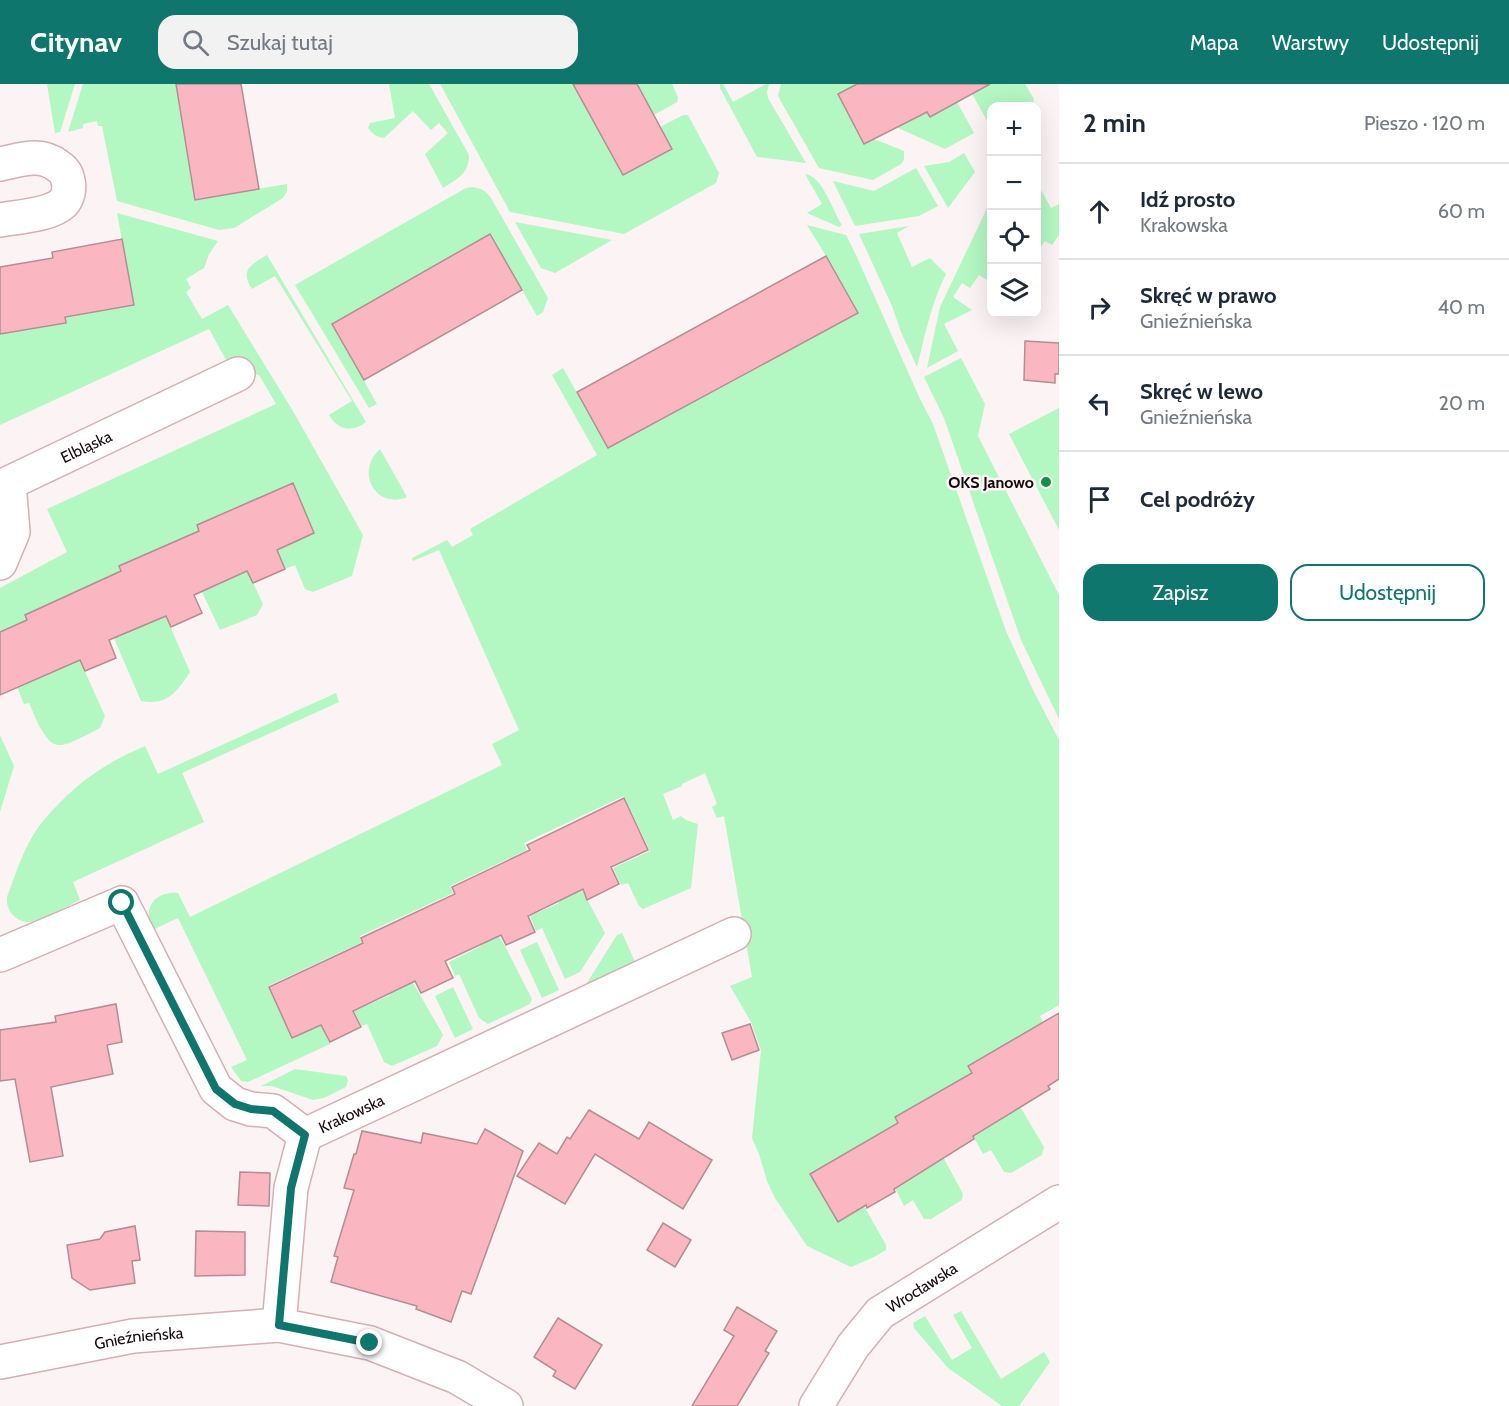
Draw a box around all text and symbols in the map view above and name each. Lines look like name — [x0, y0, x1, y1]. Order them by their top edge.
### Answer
search box — [158, 15, 578, 69]
text: Citynav — [30, 25, 122, 59]
icon: search — [179, 26, 212, 59]
text: Szukaj tutaj — [227, 29, 333, 56]
text: Mapa — [1190, 30, 1239, 55]
text: Warstwy — [1272, 30, 1349, 55]
text: Udostępnij — [1382, 30, 1479, 55]
map controls — [987, 102, 1041, 318]
button: + — [987, 102, 1041, 156]
text: 2 min — [1083, 107, 1146, 139]
text: Pieszo · 120 m — [1364, 111, 1485, 135]
button: − — [987, 156, 1041, 210]
text: Idź prosto — [1140, 186, 1235, 213]
icon: ahead — [1083, 195, 1116, 228]
text: 60 m — [1438, 199, 1485, 223]
button: locate — [987, 210, 1041, 264]
text: Krakowska — [1140, 213, 1228, 237]
button: layers — [987, 264, 1041, 318]
text: Skręć w prawo — [1140, 282, 1277, 309]
icon: right — [1083, 291, 1116, 324]
text: 40 m — [1437, 295, 1485, 319]
text: Gnieźnieńska — [1140, 309, 1252, 333]
text: Skręć w lewo — [1140, 378, 1263, 405]
icon: left — [1083, 387, 1116, 420]
text: 20 m — [1439, 391, 1485, 415]
text: Gnieźnieńska — [1140, 405, 1252, 429]
street label: Elbląska — [58, 426, 115, 467]
place label: OKS Janowo — [948, 473, 1034, 492]
marker: OKS Janowo — [1039, 475, 1053, 489]
icon: arrive — [1083, 483, 1116, 516]
text: Cel podróży — [1140, 486, 1255, 513]
button: Zapisz — [1083, 564, 1278, 621]
button: Udostępnij — [1290, 564, 1485, 621]
route start — [108, 889, 134, 915]
street label: Krakowska — [316, 1090, 388, 1137]
street label: Wrocławska — [883, 1258, 961, 1317]
street label: Gnieźnieńska — [93, 1323, 184, 1353]
route end — [356, 1329, 382, 1355]

